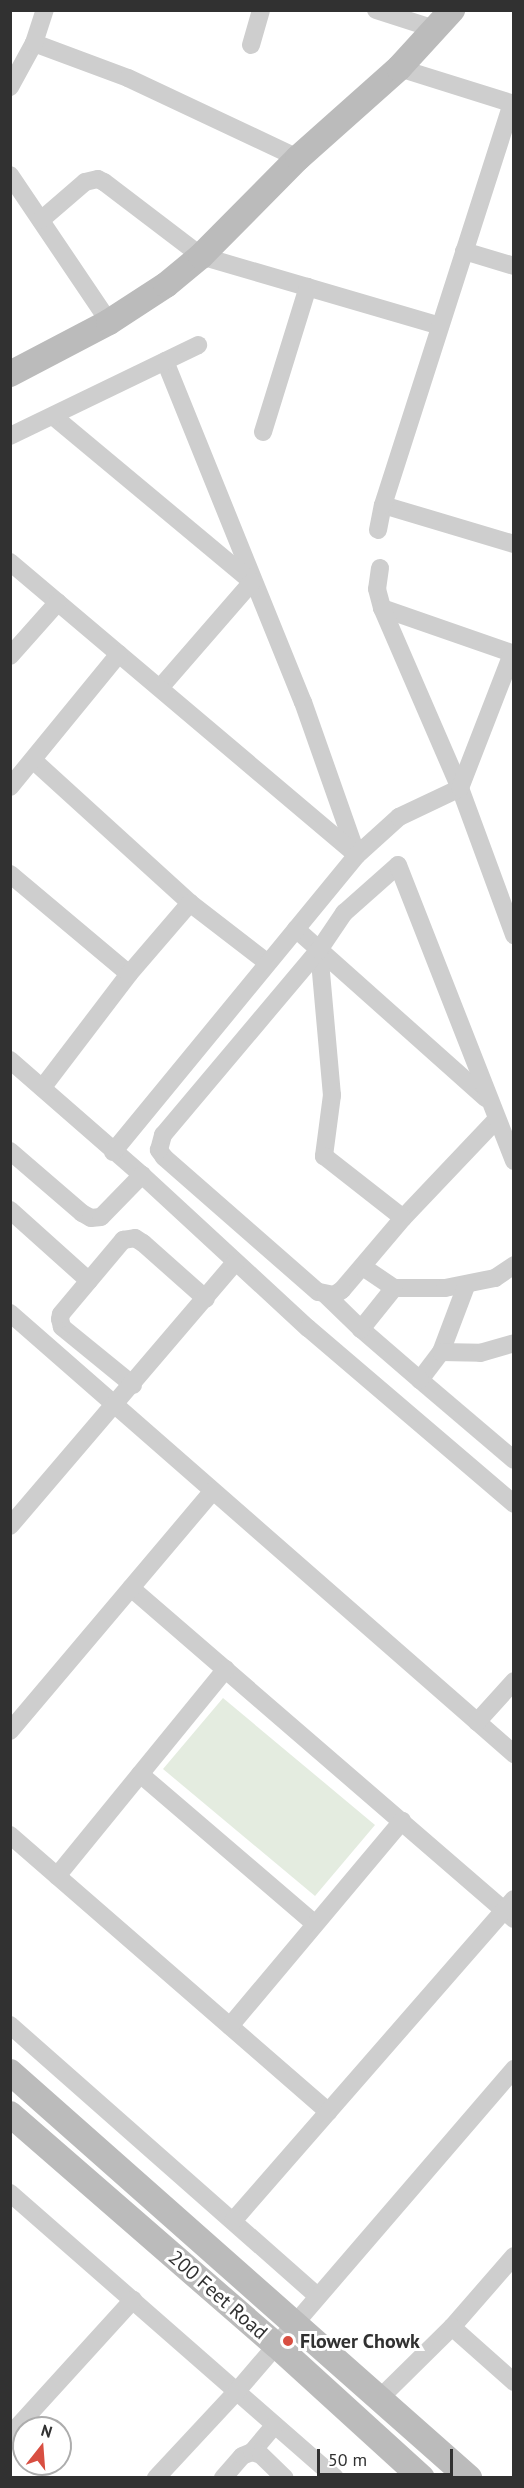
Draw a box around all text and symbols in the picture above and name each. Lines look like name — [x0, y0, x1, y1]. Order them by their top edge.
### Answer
street label: 200 Feet Road — [164, 2246, 272, 2344]
place label: Flower Chowk — [300, 2329, 420, 2353]
marker: Flower Chowk — [281, 2334, 295, 2348]
north arrow — [12, 2416, 72, 2476]
text: N — [39, 2420, 55, 2442]
scale bar — [320, 2437, 456, 2475]
text: 50 m — [328, 2448, 367, 2471]

